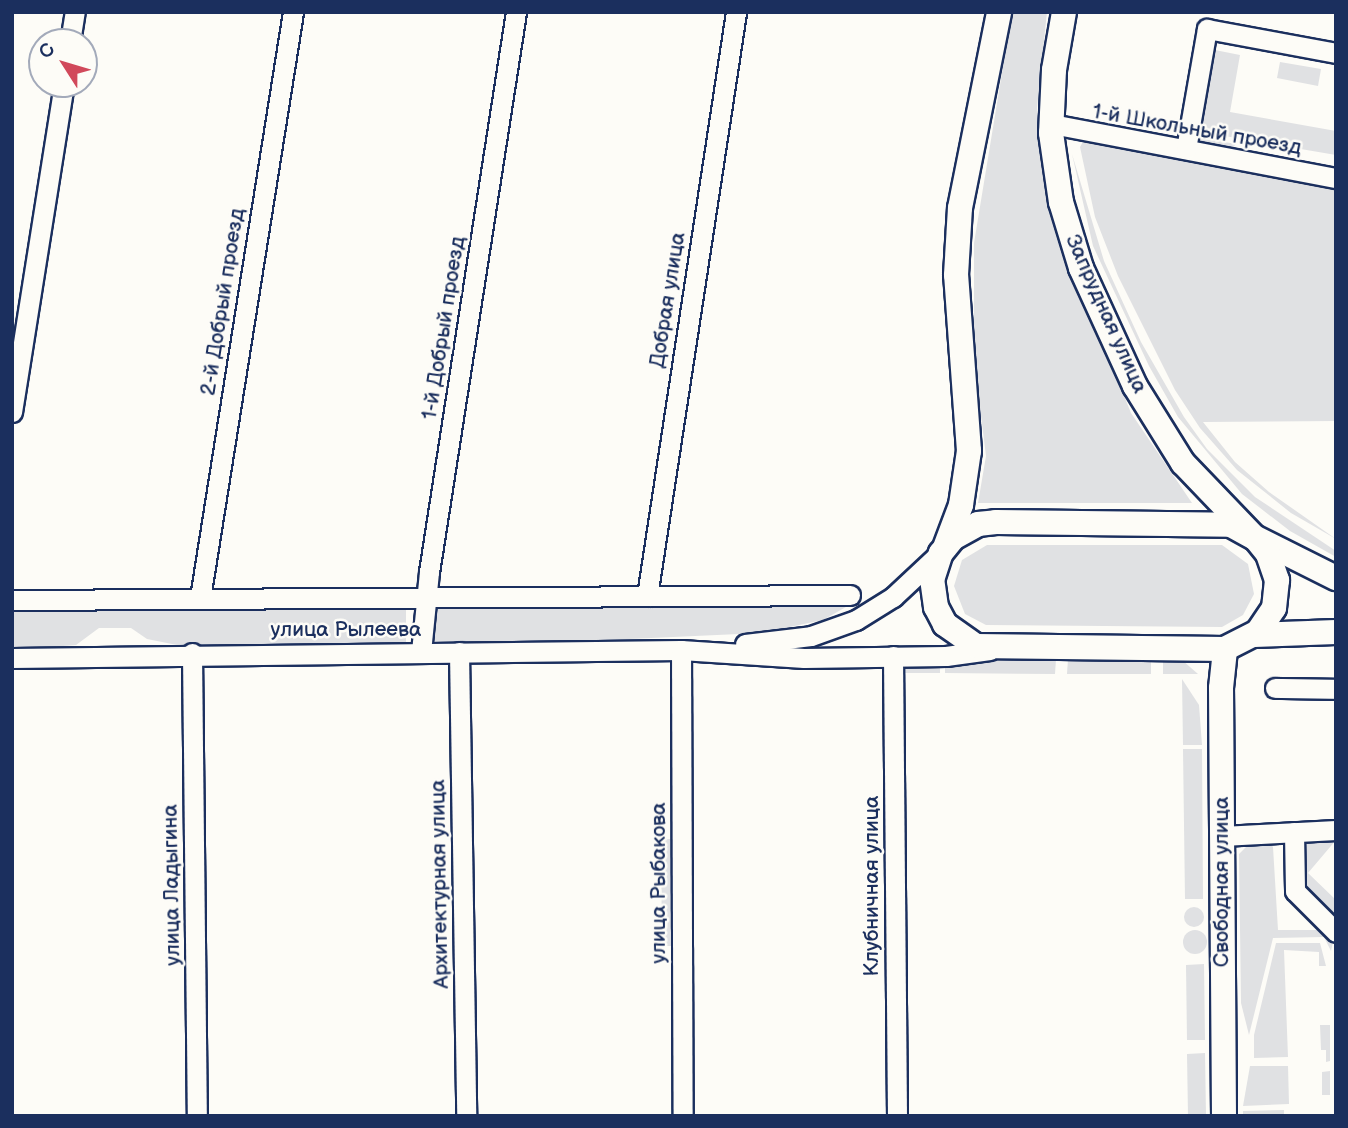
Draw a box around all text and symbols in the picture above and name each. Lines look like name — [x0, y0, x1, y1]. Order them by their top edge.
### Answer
north arrow — [28, 28, 98, 98]
text: С — [34, 39, 61, 63]
street label: 1-й Школьный проезд — [1090, 99, 1304, 161]
street label: 2-й Добрый проезд — [196, 207, 250, 397]
street label: Добрая улица — [645, 230, 691, 370]
street label: Запрудная улица — [1060, 231, 1152, 397]
street label: 1-й Добрый проезд — [417, 235, 471, 421]
street label: улица Рылеева — [271, 617, 421, 643]
street label: Архитектурная улица — [426, 779, 454, 989]
street label: Клубничная улица — [859, 796, 885, 976]
street label: Свободная улица — [1209, 797, 1235, 967]
street label: улица Рыбакова — [646, 802, 672, 964]
street label: улица Ладыгина — [158, 804, 186, 966]

